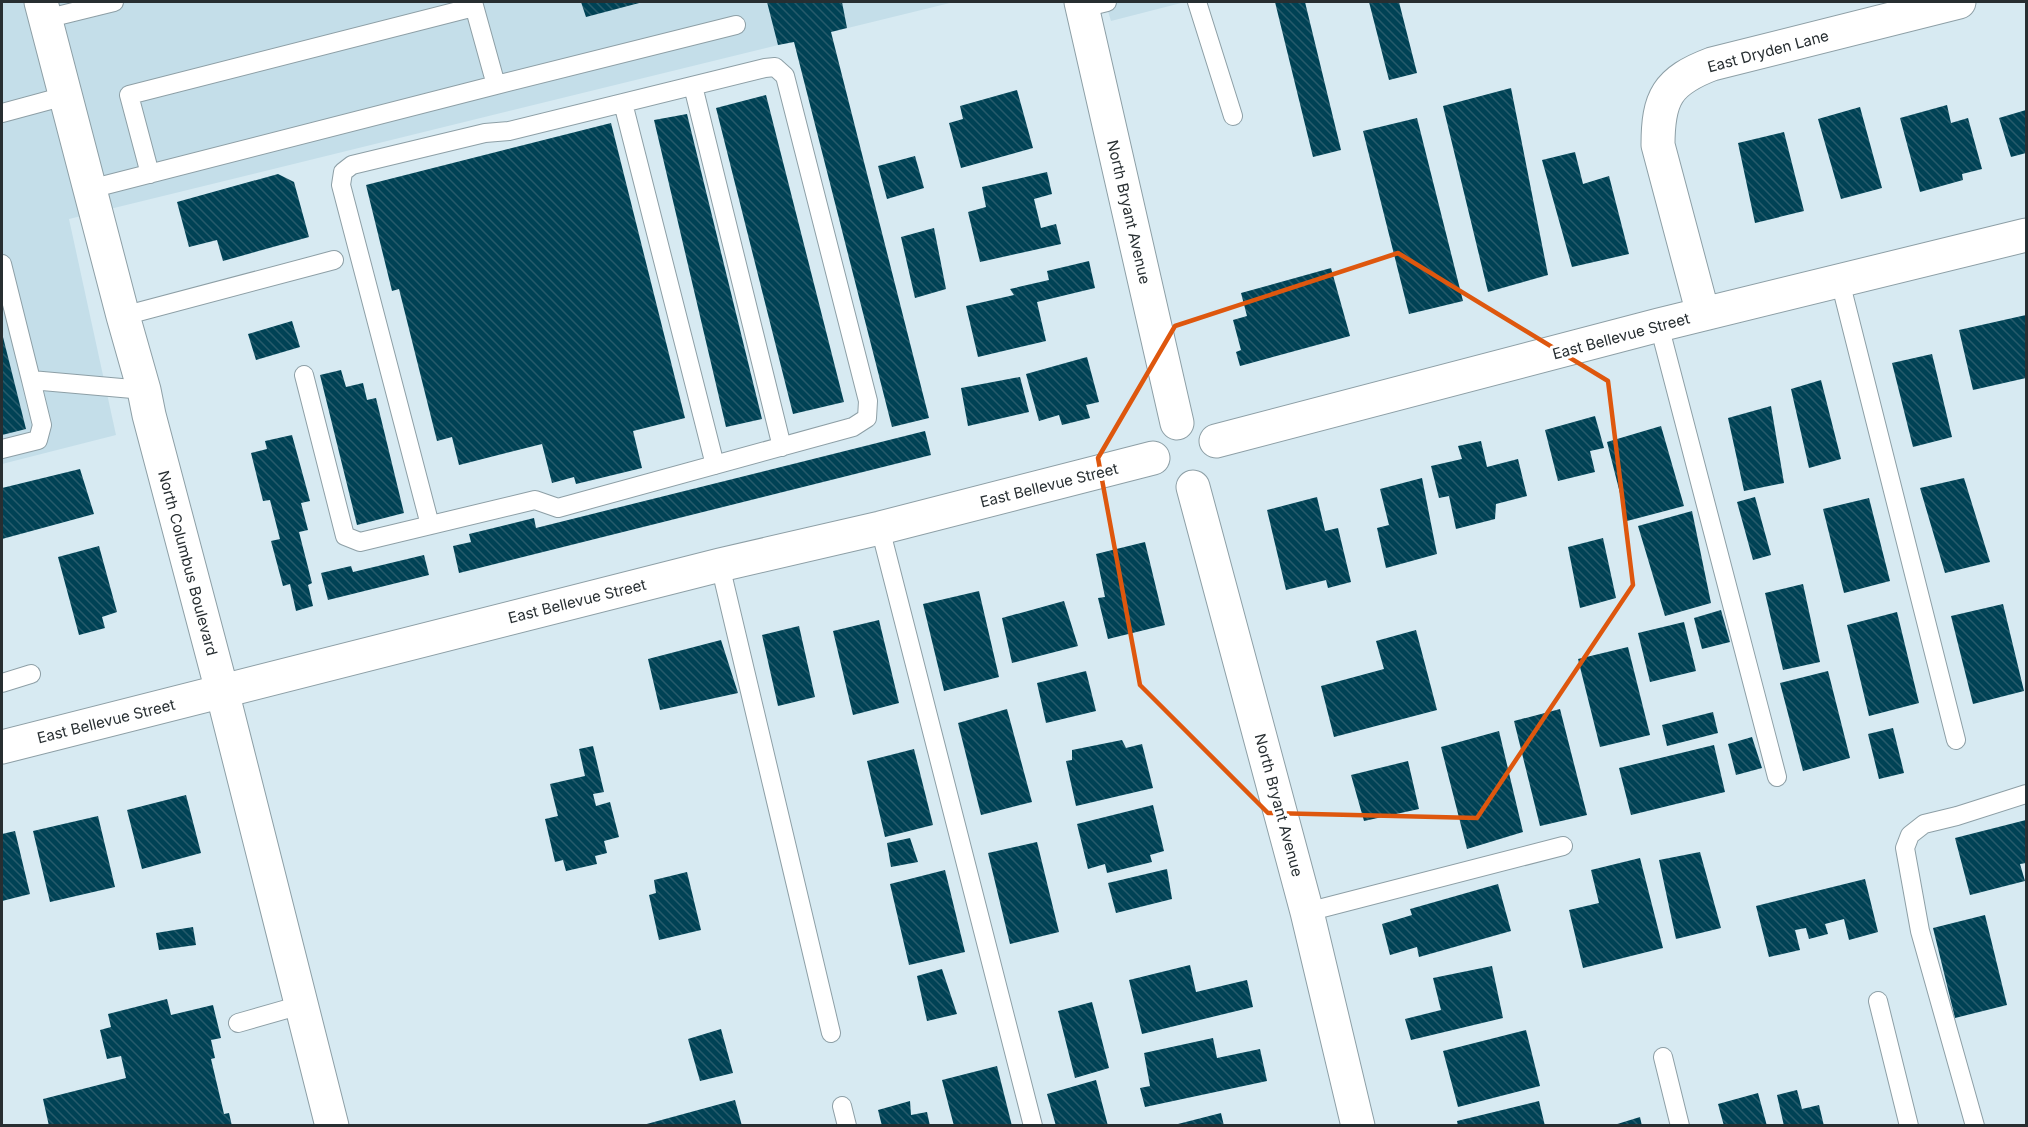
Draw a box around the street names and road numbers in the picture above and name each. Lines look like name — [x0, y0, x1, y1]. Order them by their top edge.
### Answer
street label: East Dryden Lane — [1705, 26, 1831, 76]
street label: North Bryant Avenue — [1103, 138, 1155, 286]
street label: East Bellevue Street — [1550, 309, 1692, 363]
street label: East Bellevue Street — [978, 459, 1120, 511]
street label: North Columbus Boulevard — [154, 468, 222, 658]
street label: East Bellevue Street — [506, 575, 648, 627]
street label: East Bellevue Street — [35, 695, 177, 747]
street label: North Bryant Avenue — [1251, 731, 1307, 879]

